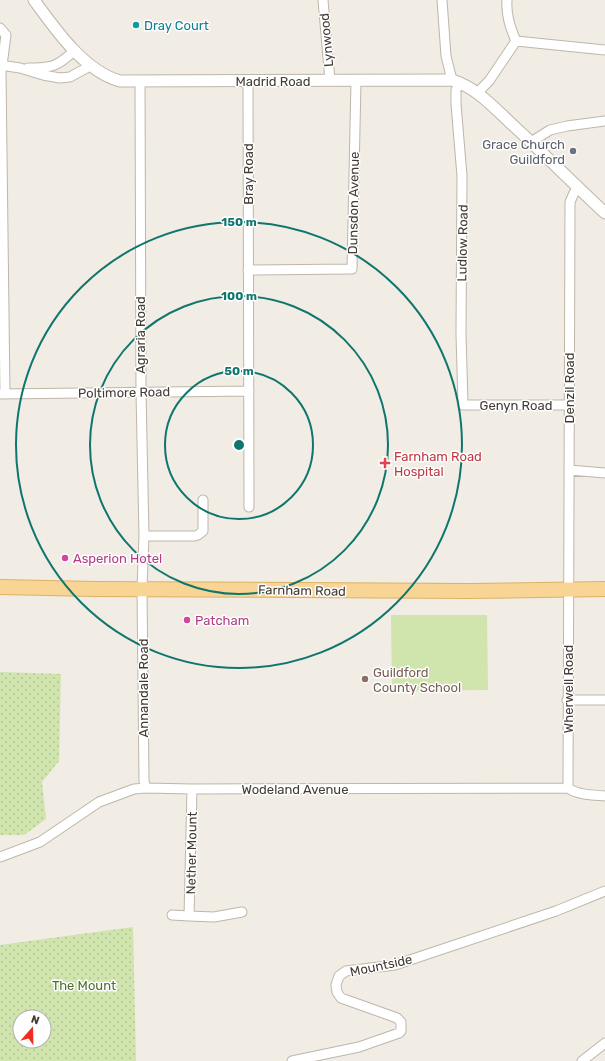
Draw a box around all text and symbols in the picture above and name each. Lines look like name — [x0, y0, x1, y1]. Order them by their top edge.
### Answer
street label: Lynwood — [317, 12, 336, 67]
place label: Dray Court — [144, 18, 209, 33]
marker: Dray Court — [131, 20, 141, 30]
street label: Madrid Road — [235, 74, 311, 89]
place label: Grace Church Guildford — [482, 137, 565, 167]
street label: Bray Road — [241, 143, 256, 205]
marker: Grace Church Guildford — [568, 146, 578, 156]
street label: Dunsdon Avenue — [345, 152, 362, 255]
street label: Ludlow Road — [454, 204, 471, 282]
text: 150 m — [221, 215, 257, 229]
text: 100 m — [221, 289, 257, 303]
street label: Agraria Road — [133, 296, 149, 374]
street label: Denzil Road — [562, 352, 577, 424]
text: 50 m — [224, 364, 254, 378]
street label: Poltimore Road — [78, 384, 170, 401]
street label: Genyn Road — [480, 398, 552, 413]
centre of rings — [232, 438, 246, 452]
place label: Farnham Road Hospital — [394, 449, 482, 479]
marker: Farnham Road Hospital — [379, 457, 391, 469]
place label: Asperion Hotel — [73, 551, 162, 566]
marker: Asperion Hotel — [60, 553, 70, 563]
street label: Farnham Road — [258, 582, 346, 599]
place label: Patcham — [195, 613, 249, 628]
marker: Patcham — [182, 615, 192, 625]
street label: Annandale Road — [136, 639, 151, 737]
street label: Wherwell Road — [561, 645, 576, 733]
place label: Guildford County School — [373, 665, 461, 695]
marker: Guildford County School — [360, 674, 370, 684]
street label: Wodeland Avenue — [242, 782, 348, 797]
street label: Nether Mount — [183, 811, 200, 895]
street label: Mountside — [349, 952, 414, 979]
park label: The Mount — [52, 978, 116, 993]
north arrow — [12, 1009, 52, 1049]
text: N — [29, 1013, 41, 1028]

